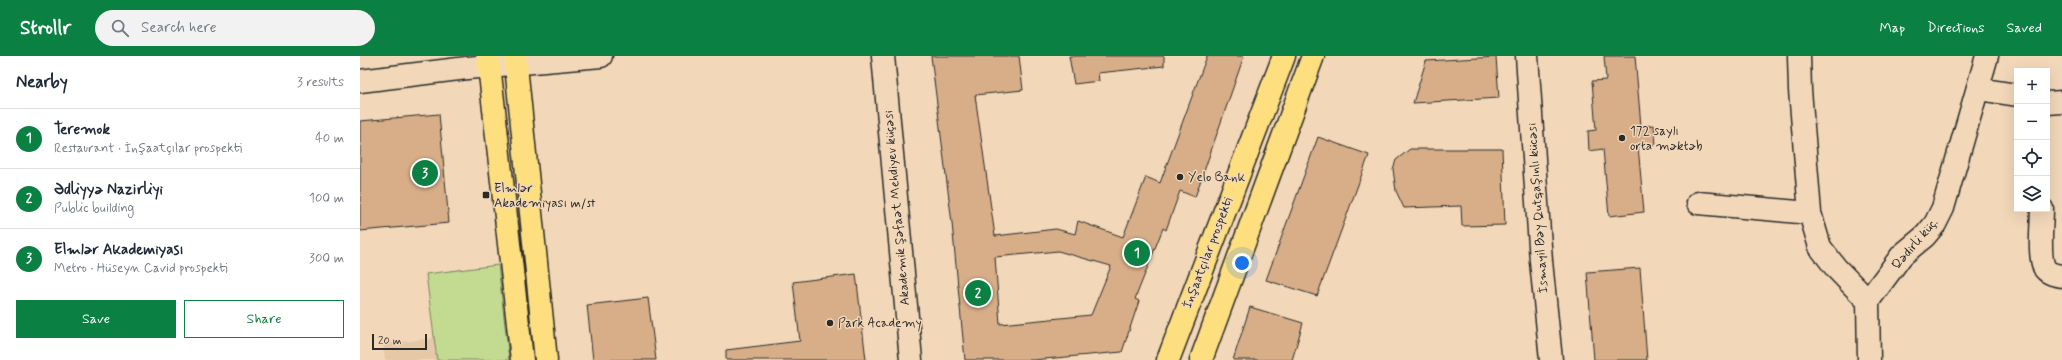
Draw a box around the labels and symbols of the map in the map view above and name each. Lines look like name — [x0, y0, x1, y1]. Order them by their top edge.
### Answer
street label: Akademik Şəfaət Mehdiyev küçəsi — [880, 110, 914, 306]
street label: İsmayil Bəy Qutqaşınlı kücəsi — [1524, 122, 1552, 294]
place label: 172 saylı orta məktəb — [1630, 123, 1702, 155]
marker: 172 saylı orta məktəb — [1617, 133, 1627, 143]
pin: 3 — [412, 158, 438, 188]
place label: Yelo Bank — [1188, 169, 1246, 186]
marker: Yelo Bank — [1175, 172, 1185, 182]
place label: Elmlər Akademiyası m/st — [494, 180, 596, 212]
marker: Elmlər Akademiyası m/st — [481, 190, 491, 200]
street label: İnşaatçılar prospekti — [1179, 195, 1237, 311]
street label: Qədirli küç. — [1888, 214, 1942, 273]
pin: 1 — [1124, 238, 1150, 268]
your location — [1232, 253, 1252, 273]
pin: 2 — [965, 278, 991, 308]
place label: Park Academy — [838, 315, 922, 332]
marker: Park Academy — [825, 318, 835, 328]
scale bar — [372, 332, 427, 351]

